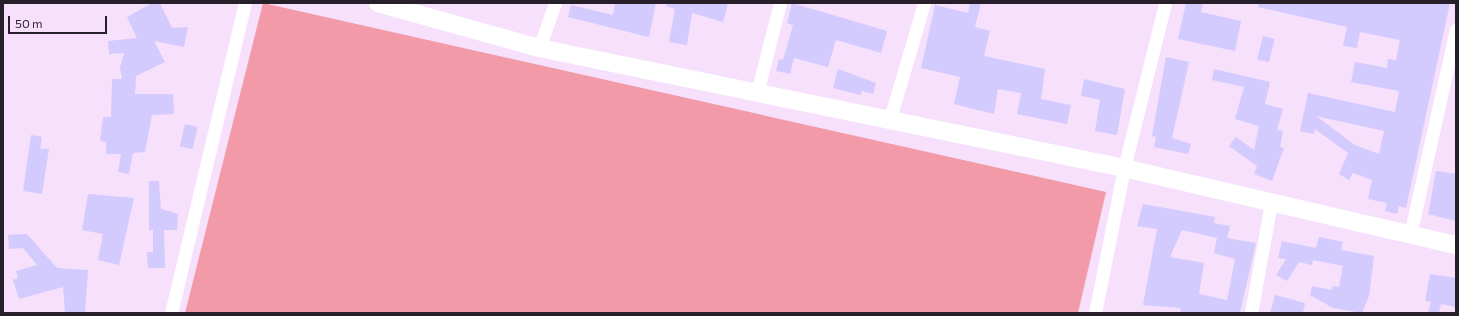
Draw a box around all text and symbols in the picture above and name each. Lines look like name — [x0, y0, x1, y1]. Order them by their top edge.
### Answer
scale bar — [10, 8, 109, 34]
text: 50 m — [15, 16, 43, 30]

